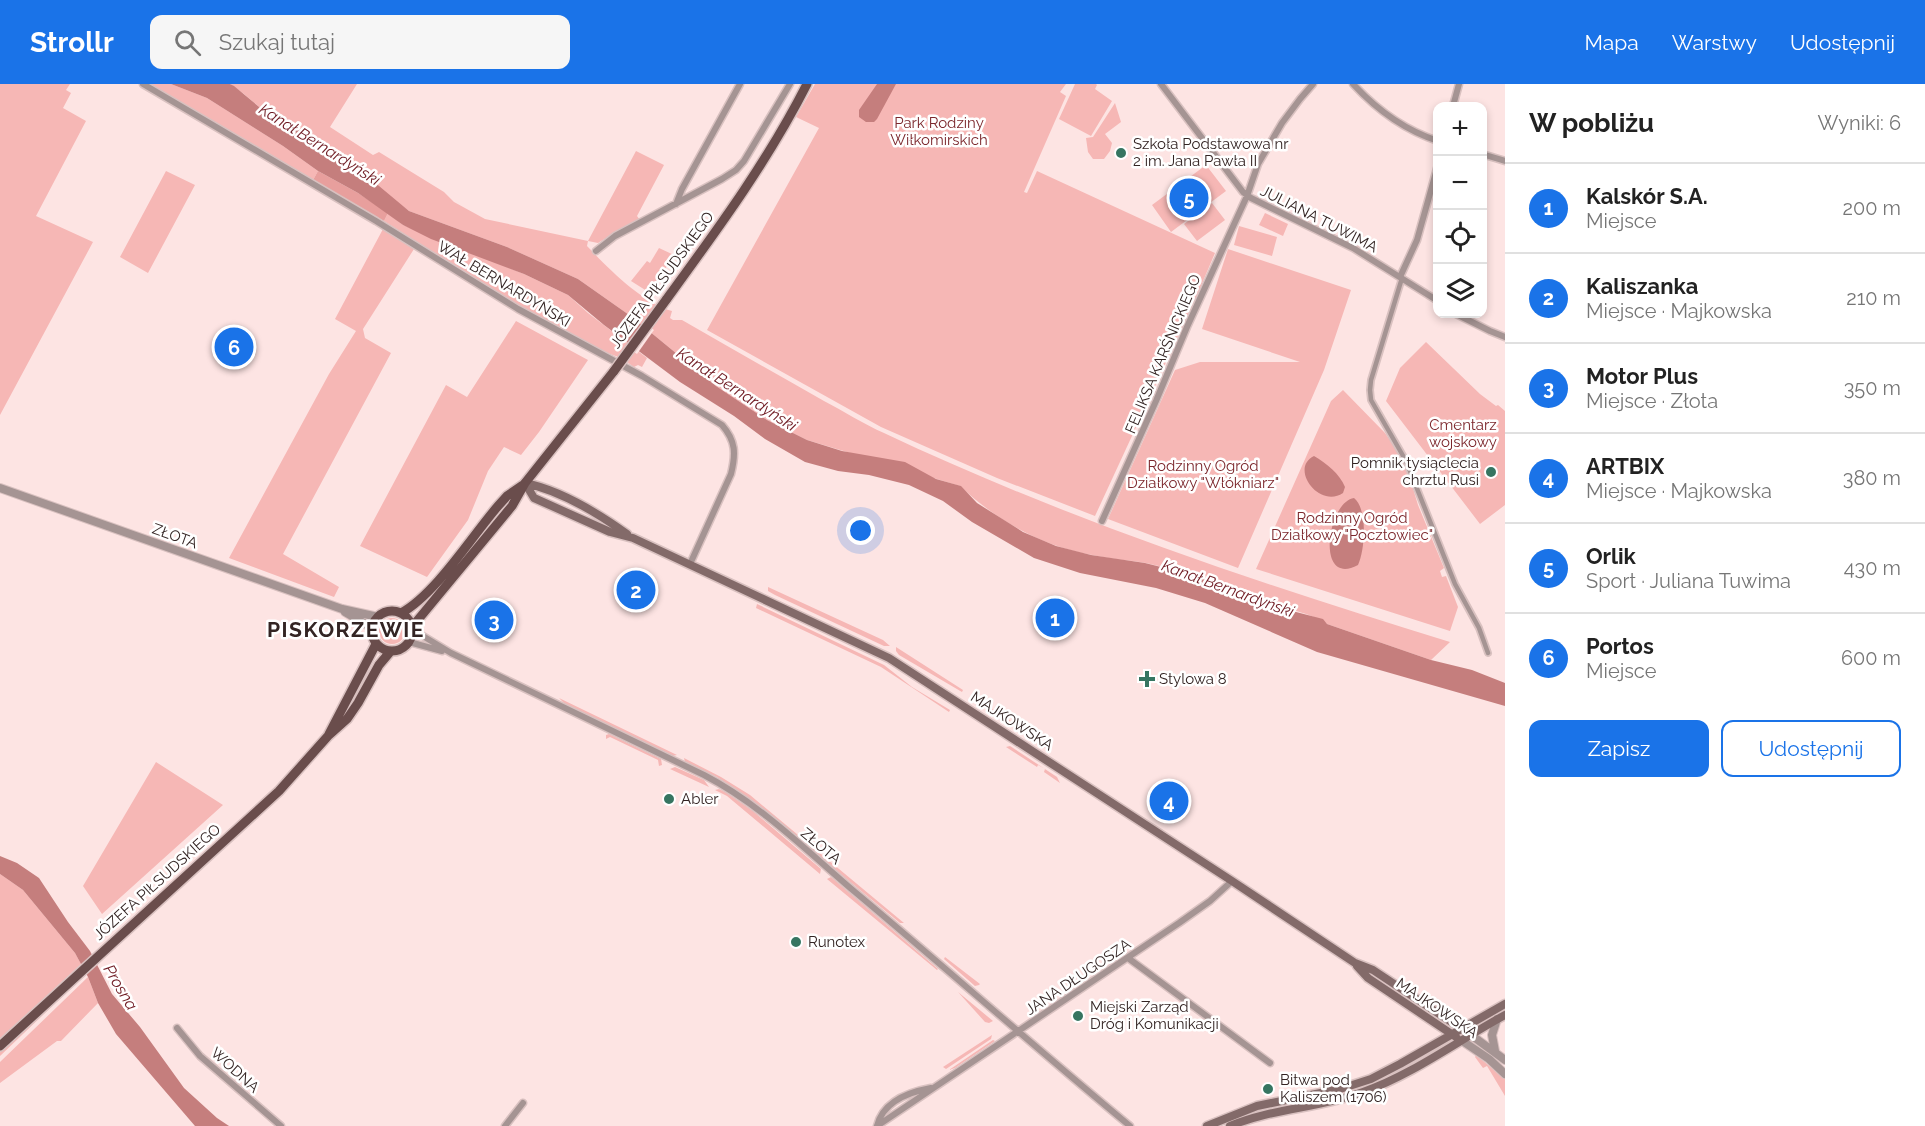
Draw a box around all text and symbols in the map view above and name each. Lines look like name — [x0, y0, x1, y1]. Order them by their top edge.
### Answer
search box — [150, 15, 570, 69]
text: Strollr — [30, 26, 114, 59]
icon: search — [171, 26, 204, 59]
text: Szukaj tutaj — [219, 29, 335, 55]
text: Mapa — [1584, 30, 1639, 55]
text: Warstwy — [1672, 30, 1757, 55]
text: Udostępnij — [1790, 30, 1895, 55]
water label: Kanał Bernardyński — [256, 99, 384, 190]
map controls — [1433, 102, 1487, 318]
button: + — [1433, 102, 1487, 156]
text: W pobliżu — [1529, 108, 1654, 138]
text: Wyniki: 6 — [1818, 111, 1901, 135]
park label: Park Rodziny Wiłkomirskich — [890, 114, 988, 149]
place label: Szkoła Podstawowa nr 2 im. Jana Pawła II — [1133, 135, 1289, 170]
marker: Szkoła Podstawowa nr 2 im. Jana Pawła II — [1114, 146, 1128, 160]
button: − — [1433, 156, 1487, 210]
pin: 5 — [1170, 176, 1208, 220]
street label: JULIANA TUWIMA — [1257, 182, 1381, 256]
text: Kalskór S.A. — [1586, 183, 1708, 209]
text: 1 — [1544, 196, 1553, 220]
text: 200 m — [1843, 196, 1901, 220]
street label: JÓZEFA PIŁSUDSKIEGO — [606, 208, 718, 352]
text: Miejsce — [1586, 209, 1656, 233]
button: locate — [1433, 210, 1487, 264]
street label: WAŁ BERNARDYŃSKI — [434, 237, 574, 331]
button: layers — [1433, 264, 1487, 318]
street label: FELIKSA KARŚNICKIEGO — [1121, 272, 1205, 436]
text: Kaliszanka — [1586, 273, 1698, 299]
text: 2 — [1543, 286, 1554, 310]
text: 210 m — [1846, 286, 1901, 310]
text: Miejsce · Majkowska — [1586, 299, 1772, 323]
pin: 6 — [214, 324, 254, 370]
water label: Kanał Bernardyński — [673, 344, 801, 436]
text: Motor Plus — [1586, 363, 1698, 389]
text: 3 — [1543, 376, 1554, 400]
text: 350 m — [1844, 376, 1901, 400]
text: Miejsce · Złota — [1586, 389, 1718, 413]
park label: Cmentarz wojskowy — [1429, 416, 1497, 451]
text: ARTBIX — [1586, 453, 1664, 479]
place label: Pomnik tysiąclecia chrztu Rusi — [1351, 454, 1479, 489]
park label: Rodzinny Ogród Działkowy "Włókniarz" — [1127, 457, 1279, 492]
marker: Pomnik tysiąclecia chrztu Rusi — [1484, 465, 1498, 479]
text: 4 — [1543, 466, 1554, 490]
text: 380 m — [1843, 466, 1901, 490]
text: Miejsce · Majkowska — [1586, 479, 1772, 503]
park label: Rodzinny Ogród Działkowy "Pocztowiec" — [1271, 509, 1433, 544]
your location — [846, 516, 875, 545]
street label: ZŁOTA — [150, 520, 200, 552]
text: Orlik — [1586, 543, 1636, 569]
water label: Kanał Bernardyński — [1159, 556, 1297, 621]
text: 5 — [1543, 556, 1554, 580]
text: 430 m — [1844, 556, 1901, 580]
pin: 2 — [616, 568, 656, 612]
text: Sport · Juliana Tuwima — [1586, 569, 1791, 593]
pin: 1 — [1036, 596, 1074, 640]
pin: 3 — [474, 598, 514, 642]
district label: PISKORZEWIE — [267, 617, 425, 642]
text: Portos — [1586, 633, 1654, 659]
text: 6 — [1542, 646, 1555, 670]
text: 600 m — [1841, 646, 1901, 670]
text: Miejsce — [1586, 659, 1656, 683]
place label: Stylowa 8 — [1159, 670, 1227, 688]
marker: Stylowa 8 — [1140, 672, 1154, 686]
street label: MAJKOWSKA — [967, 688, 1057, 754]
button: Zapisz — [1529, 720, 1709, 777]
button: Udostępnij — [1721, 720, 1901, 777]
pin: 4 — [1150, 778, 1188, 824]
place label: Abler — [681, 790, 719, 808]
marker: Abler — [662, 792, 676, 806]
street label: JÓZEFA PIŁSUDSKIEGO — [90, 820, 224, 944]
street label: ZŁOTA — [797, 824, 845, 868]
place label: Runotex — [808, 933, 866, 951]
marker: Runotex — [789, 935, 803, 949]
street label: JANA DŁUGOSZA — [1022, 935, 1134, 1019]
water label: Prosna — [100, 961, 142, 1014]
street label: MAJKOWSKA — [1393, 974, 1481, 1042]
place label: Miejski Zarząd Dróg i Komunikacji — [1090, 998, 1219, 1033]
marker: Miejski Zarząd Dróg i Komunikacji — [1071, 1009, 1085, 1023]
street label: WODNA — [207, 1044, 263, 1096]
place label: Bitwa pod Kaliszem (1706) — [1280, 1071, 1387, 1106]
marker: Bitwa pod Kaliszem (1706) — [1261, 1082, 1275, 1096]

